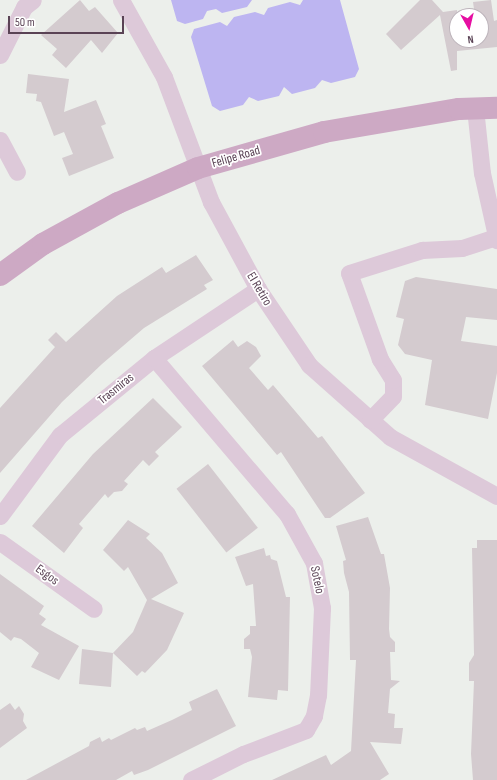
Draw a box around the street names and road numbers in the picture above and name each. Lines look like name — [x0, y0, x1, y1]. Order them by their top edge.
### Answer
street label: Felipe Road — [210, 143, 262, 171]
street label: El Retiro — [243, 269, 275, 309]
street label: Trasmiras — [95, 370, 137, 408]
street label: Esgos — [32, 561, 62, 589]
street label: Sotelo — [306, 565, 328, 595]

